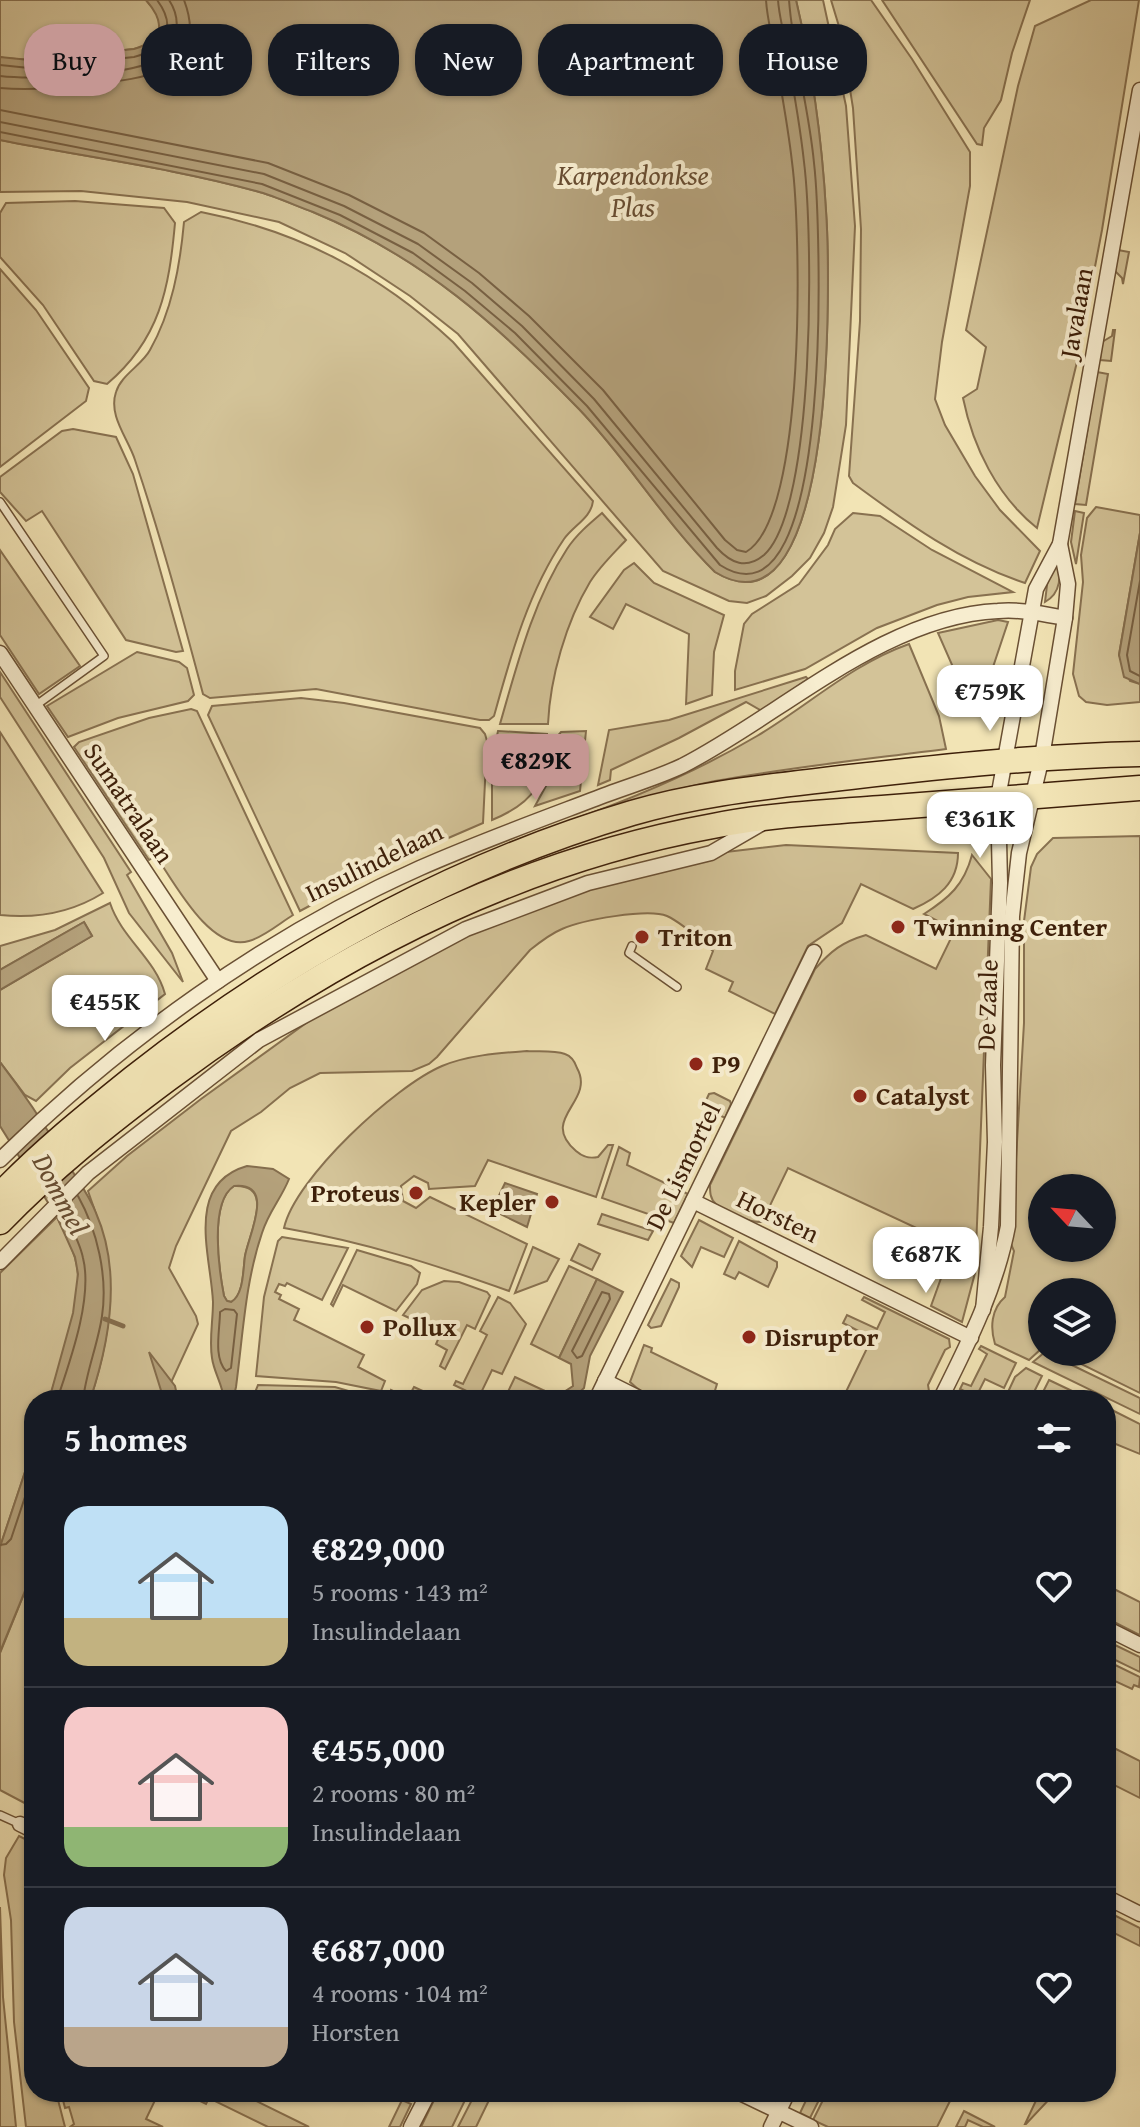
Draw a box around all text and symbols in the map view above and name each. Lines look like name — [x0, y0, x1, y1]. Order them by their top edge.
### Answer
chip: Buy — [24, 24, 125, 96]
chip: Rent — [141, 24, 252, 96]
chip: Filters — [268, 24, 399, 96]
chip: New — [415, 24, 522, 96]
chip: Apartment — [538, 24, 723, 96]
chip: House — [739, 24, 867, 96]
water label: Karpendonkse Plas — [556, 154, 709, 227]
street label: Javalaan — [1048, 264, 1103, 364]
pin: €759K — [934, 665, 1046, 733]
text: €759K — [955, 671, 1025, 710]
street label: Sumatralaan — [74, 734, 185, 871]
pin: €829K — [480, 734, 592, 802]
text: €829K — [501, 740, 571, 779]
pin: €361K — [924, 792, 1036, 860]
text: €361K — [945, 798, 1015, 837]
street label: Insulindelaan — [298, 811, 450, 912]
place label: Twinning Center — [914, 907, 1107, 946]
place label: Triton — [658, 917, 733, 956]
marker: Twinning Center — [889, 918, 907, 936]
marker: Triton — [633, 928, 651, 946]
street label: De Zaale — [965, 959, 1008, 1051]
pin: €455K — [49, 975, 161, 1043]
text: €455K — [70, 981, 140, 1020]
place label: P9 — [712, 1044, 741, 1083]
marker: P9 — [687, 1055, 705, 1073]
place label: Catalyst — [876, 1076, 970, 1115]
marker: Catalyst — [851, 1087, 869, 1105]
street label: De Lismortel — [635, 1095, 730, 1236]
water label: Dommel — [22, 1145, 100, 1242]
place label: Proteus — [311, 1173, 400, 1212]
north arrow — [1028, 1174, 1116, 1262]
map controls — [1028, 1174, 1116, 1366]
street label: Horsten — [730, 1179, 826, 1252]
place label: Kepler — [459, 1182, 536, 1221]
marker: Proteus — [407, 1184, 425, 1202]
marker: Kepler — [543, 1193, 561, 1211]
pin: €687K — [870, 1227, 982, 1295]
text: €687K — [891, 1233, 961, 1272]
button: layers — [1028, 1278, 1116, 1366]
place label: Pollux — [383, 1307, 457, 1346]
place label: Disruptor — [765, 1317, 878, 1356]
marker: Pollux — [358, 1318, 376, 1336]
marker: Disruptor — [740, 1328, 758, 1346]
text: 5 homes — [64, 1414, 188, 1463]
icon: filters — [1032, 1416, 1076, 1460]
text: €829,000 — [312, 1523, 445, 1572]
icon: home — [128, 1538, 224, 1634]
icon: heart — [1032, 1564, 1076, 1608]
text: 5 rooms · 143 m² — [312, 1572, 488, 1611]
text: Insulindelaan — [312, 1611, 461, 1650]
text: €455,000 — [312, 1724, 445, 1773]
icon: home — [128, 1739, 224, 1835]
icon: heart — [1032, 1765, 1076, 1809]
text: 2 rooms · 80 m² — [312, 1773, 475, 1812]
text: Insulindelaan — [312, 1812, 461, 1851]
text: €687,000 — [312, 1924, 445, 1973]
icon: home — [128, 1939, 224, 2035]
icon: heart — [1032, 1965, 1076, 2009]
text: 4 rooms · 104 m² — [312, 1973, 488, 2012]
text: Horsten — [312, 2012, 400, 2051]

